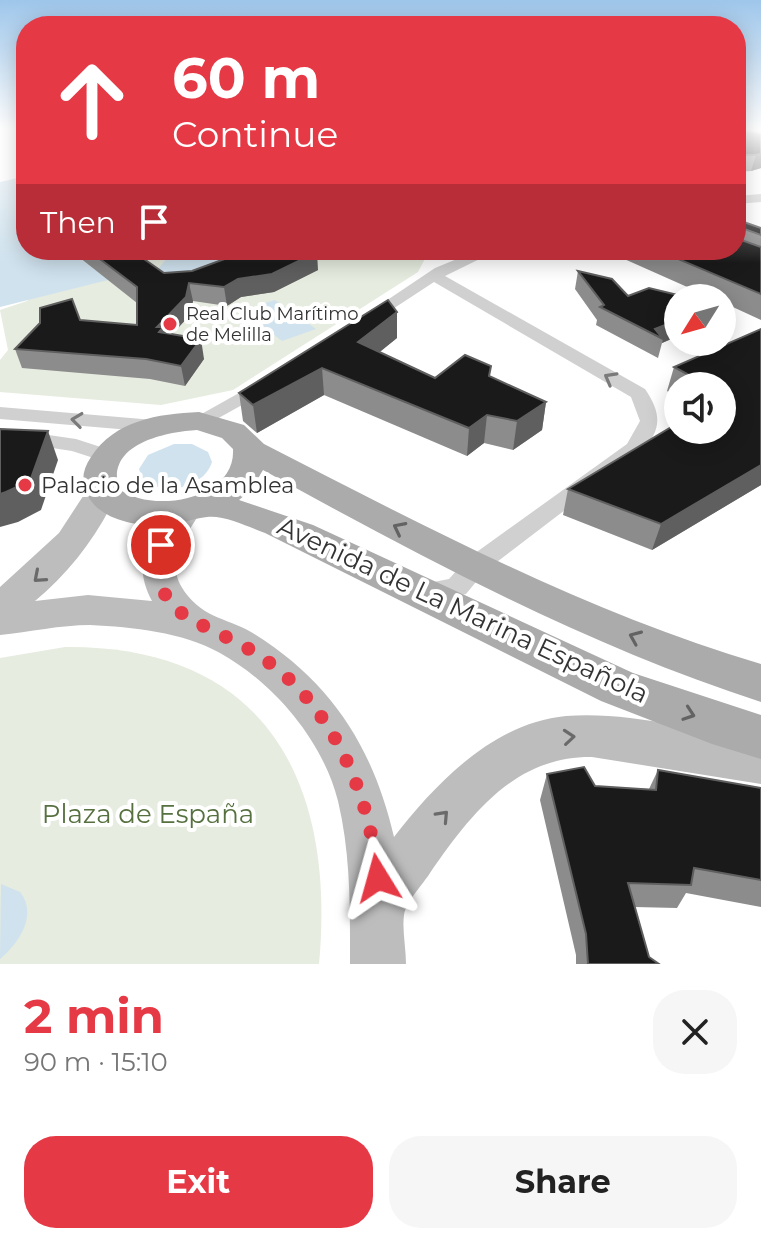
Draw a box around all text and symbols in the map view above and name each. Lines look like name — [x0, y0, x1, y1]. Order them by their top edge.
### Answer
text: 60 m — [172, 44, 320, 112]
icon: ahead — [40, 48, 144, 152]
text: Continue — [172, 112, 338, 156]
icon: arrive — [132, 200, 176, 244]
text: Then — [40, 204, 116, 241]
north arrow — [664, 284, 736, 356]
map controls — [664, 284, 736, 444]
place label: Real Club Marítimo de Melilla — [186, 303, 359, 346]
marker: Real Club Marítimo de Melilla — [161, 315, 179, 333]
one-way arrow — [604, 372, 619, 387]
button: sound — [664, 372, 736, 444]
one-way arrow — [70, 412, 83, 429]
place label: Palacio de la Asamblea — [41, 472, 294, 499]
marker: Palacio de la Asamblea — [16, 476, 34, 494]
street label: Avenida de La Marina Española — [273, 510, 653, 710]
pin — [127, 511, 195, 579]
one-way arrow — [393, 522, 408, 537]
icon: arrive — [139, 523, 183, 567]
one-way arrow — [33, 567, 48, 582]
one-way arrow — [629, 630, 643, 646]
one-way arrow — [681, 704, 695, 720]
one-way arrow — [563, 729, 576, 746]
park label: Plaza de España — [42, 798, 254, 830]
one-way arrow — [433, 811, 447, 826]
position arrow — [336, 836, 420, 920]
text: 2 min — [24, 987, 164, 1045]
button: close — [653, 990, 737, 1074]
text: 90 m · 15:10 — [24, 1046, 168, 1078]
button: Exit — [24, 1136, 373, 1228]
button: Share — [389, 1136, 737, 1228]

